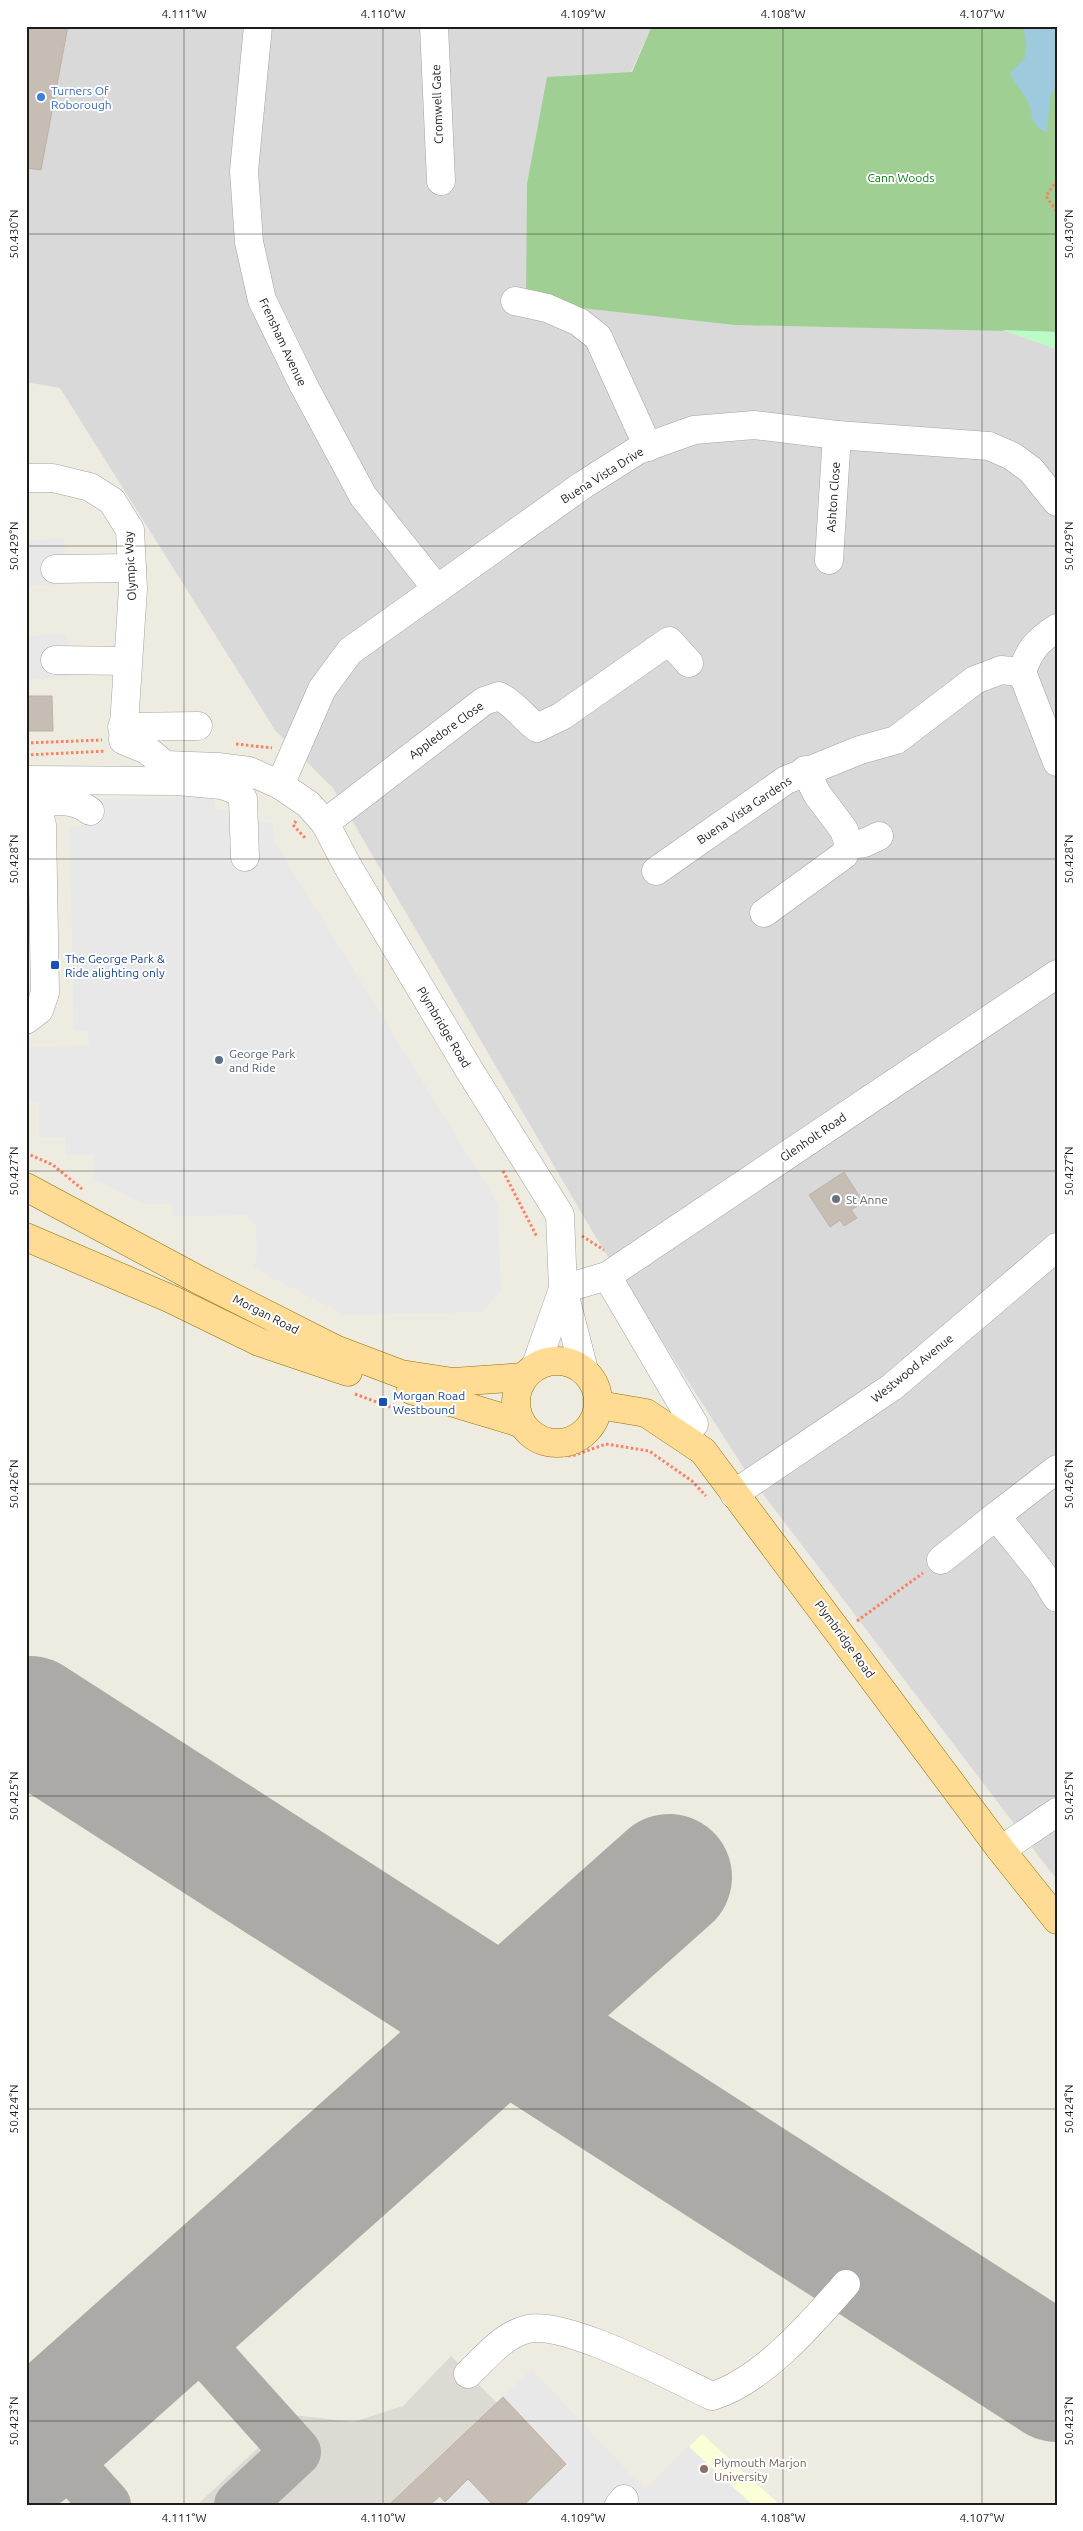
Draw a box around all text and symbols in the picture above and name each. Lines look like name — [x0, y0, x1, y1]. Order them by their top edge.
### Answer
text: 4.111°W — [162, 7, 207, 20]
text: 4.110°W — [361, 7, 406, 20]
text: 4.109°W — [561, 7, 606, 20]
text: 4.108°W — [761, 7, 806, 20]
text: 4.107°W — [960, 7, 1005, 20]
street label: Cromwell Gate — [429, 64, 445, 144]
place label: Turners Of Roborough — [51, 84, 112, 111]
marker: Turners Of Roborough — [35, 91, 47, 103]
park label: Cann Woods — [867, 171, 935, 184]
text: 50.430°N — [7, 209, 20, 259]
text: 50.430°N — [1062, 209, 1075, 259]
street label: Frensham Avenue — [257, 296, 309, 388]
street label: Buena Vista Drive — [558, 444, 646, 506]
street label: Ashton Close — [824, 461, 842, 533]
text: 50.429°N — [7, 521, 20, 571]
text: 50.429°N — [1062, 521, 1075, 571]
street label: Olympic Way — [122, 531, 138, 601]
street label: Appledore Close — [406, 699, 486, 761]
street label: Buena Vista Gardens — [694, 774, 794, 846]
text: 50.428°N — [7, 834, 20, 884]
text: 50.428°N — [1062, 834, 1075, 884]
place label: The George Park & Ride alighting only — [65, 952, 165, 979]
marker: The George Park & Ride alighting only — [49, 959, 61, 971]
street label: Plymbridge Road — [415, 984, 473, 1070]
place label: George Park and Ride — [229, 1047, 295, 1074]
marker: George Park and Ride — [213, 1054, 225, 1066]
street label: Glenholt Road — [778, 1110, 848, 1164]
text: 50.427°N — [7, 1146, 20, 1196]
text: 50.427°N — [1062, 1146, 1075, 1196]
marker: St Anne — [830, 1193, 842, 1205]
place label: St Anne — [846, 1193, 888, 1206]
street label: Morgan Road — [231, 1292, 301, 1336]
street label: Westwood Avenue — [869, 1331, 955, 1405]
place label: Morgan Road Westbound — [393, 1389, 465, 1416]
marker: Morgan Road Westbound — [377, 1396, 389, 1408]
text: 50.426°N — [7, 1459, 20, 1509]
text: 50.426°N — [1062, 1459, 1075, 1509]
street label: Plymbridge Road — [813, 1598, 877, 1680]
text: 50.425°N — [7, 1771, 20, 1821]
text: 50.425°N — [1062, 1771, 1075, 1821]
text: 50.424°N — [7, 2084, 20, 2134]
text: 50.424°N — [1062, 2084, 1075, 2134]
text: 50.423°N — [7, 2396, 20, 2446]
text: 50.423°N — [1062, 2396, 1075, 2446]
place label: Plymouth Marjon University — [714, 2456, 807, 2483]
marker: Plymouth Marjon University — [698, 2463, 710, 2475]
text: 4.111°W — [162, 2511, 207, 2524]
text: 4.110°W — [361, 2511, 406, 2524]
text: 4.109°W — [561, 2511, 606, 2524]
text: 4.108°W — [761, 2511, 806, 2524]
text: 4.107°W — [960, 2511, 1005, 2524]

